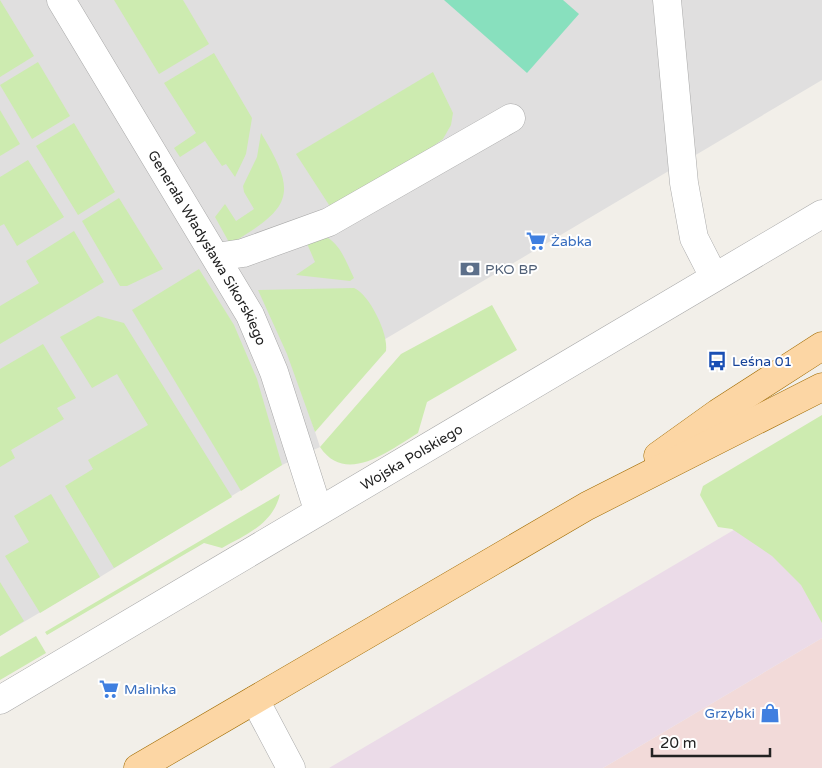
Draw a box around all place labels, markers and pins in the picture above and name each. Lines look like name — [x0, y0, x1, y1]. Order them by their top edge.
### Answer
supermarket icon: Żabka — [525, 230, 547, 252]
place label: Żabka — [551, 233, 592, 250]
bank icon: PKO BP — [459, 258, 481, 280]
place label: PKO BP — [485, 261, 538, 278]
bus stop icon: Leśna 01 — [706, 350, 728, 372]
place label: Leśna 01 — [732, 353, 792, 370]
supermarket icon: Malinka — [98, 678, 120, 700]
place label: Malinka — [124, 681, 176, 698]
shop icon: Grzybki — [759, 702, 781, 724]
place label: Grzybki — [705, 705, 755, 722]

